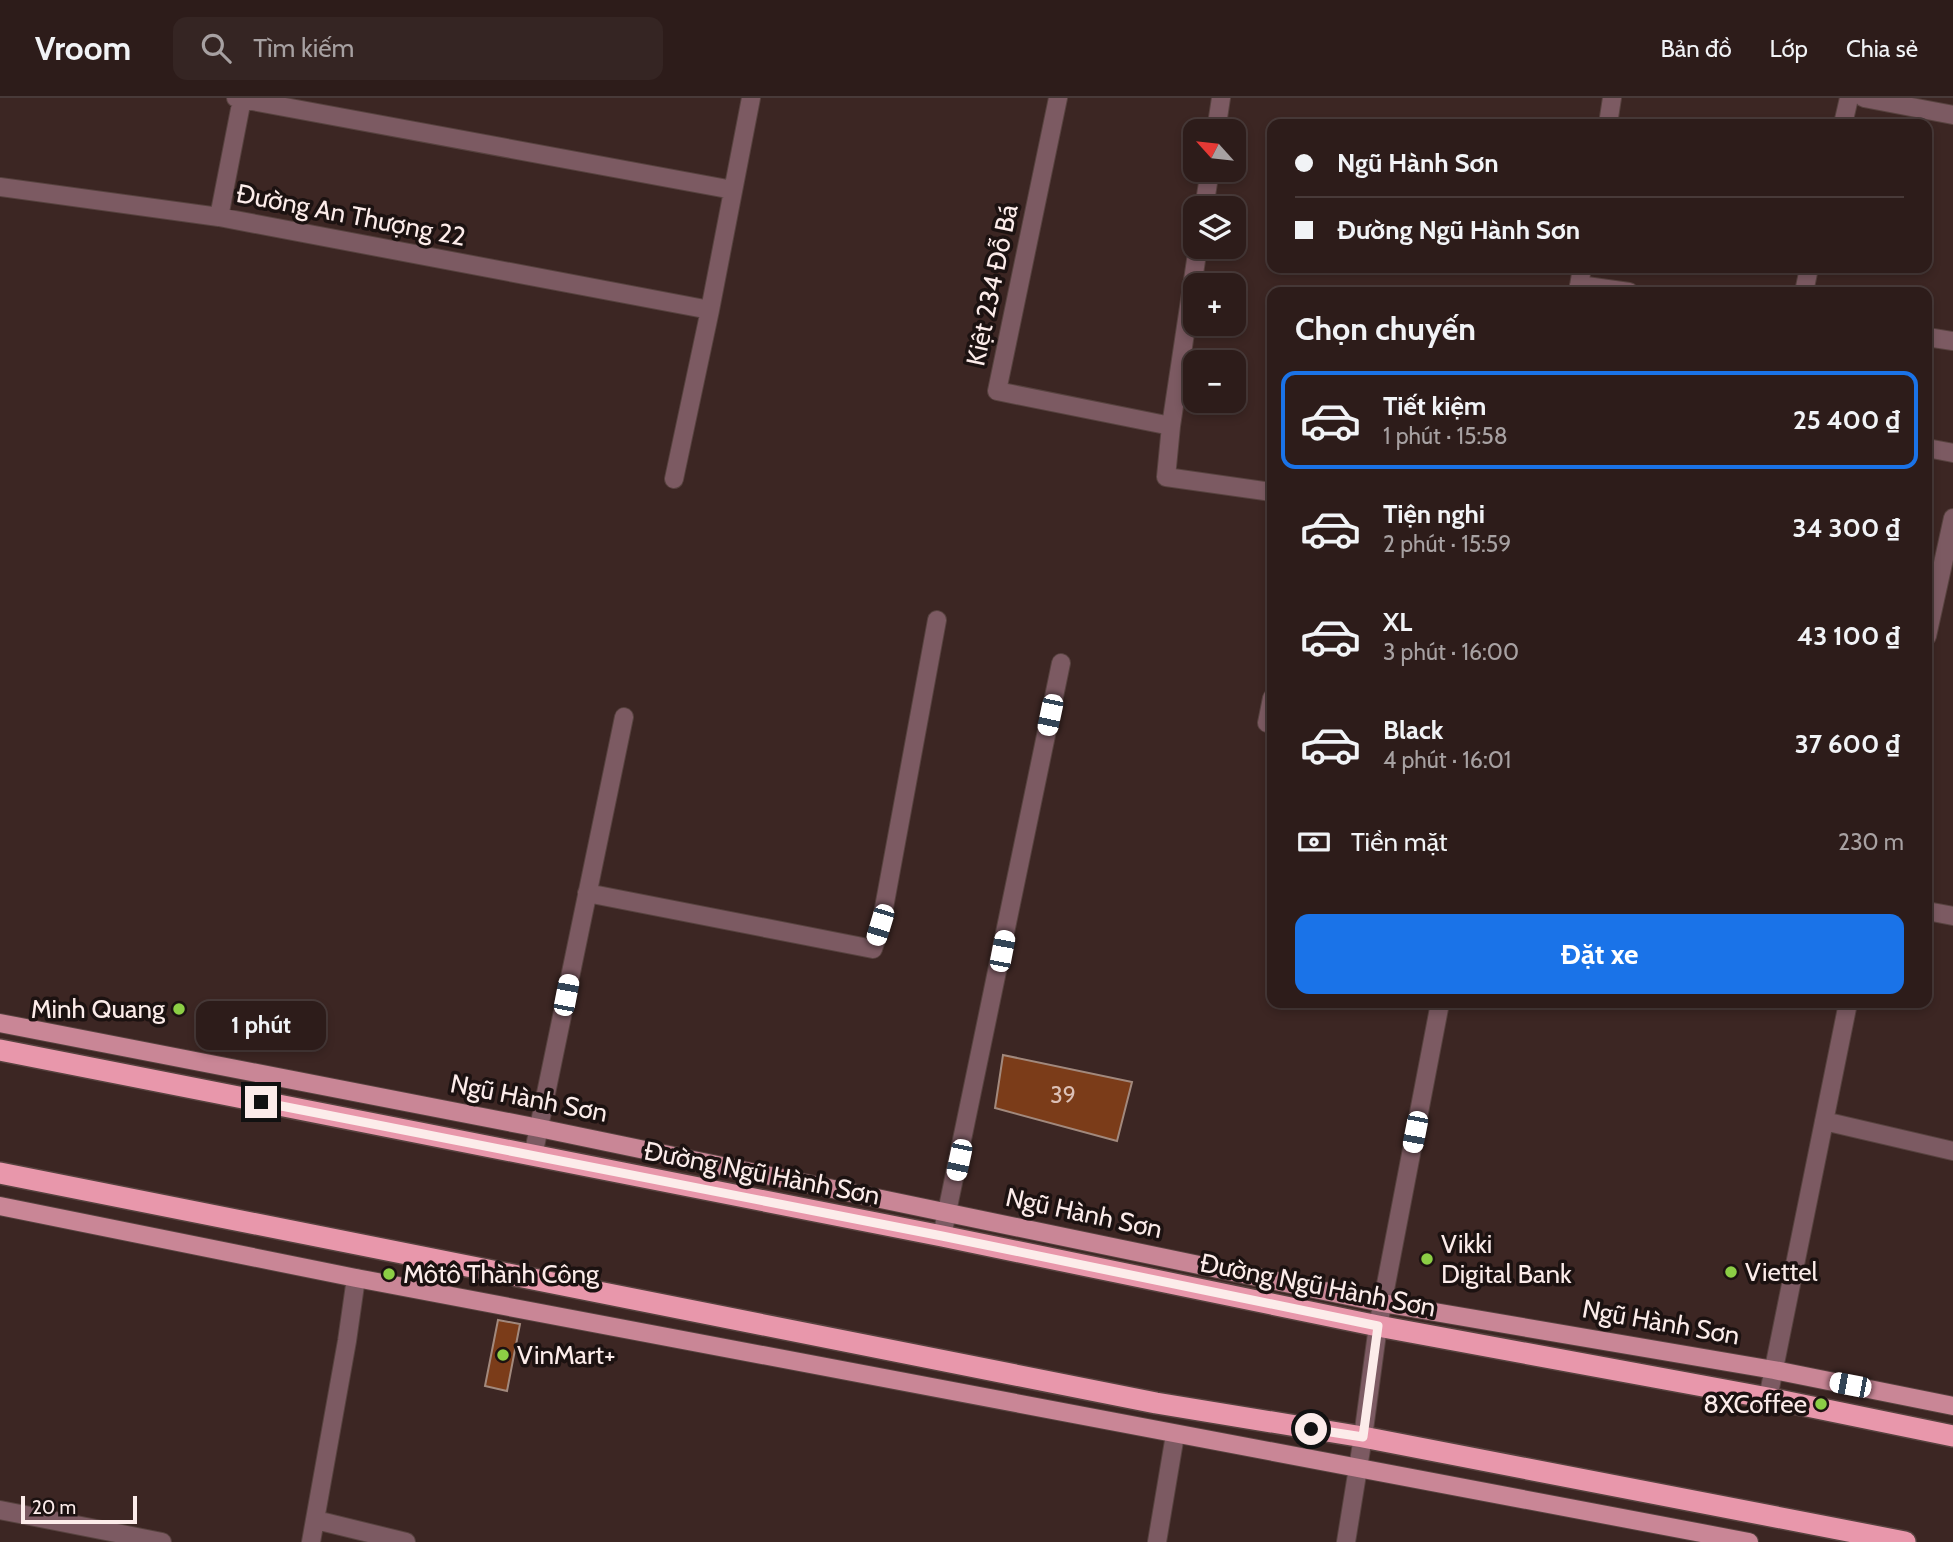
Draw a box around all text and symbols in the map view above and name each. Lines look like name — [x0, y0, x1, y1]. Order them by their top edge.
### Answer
search box — [173, 17, 663, 80]
text: Vroom — [35, 28, 131, 68]
icon: search — [197, 29, 235, 67]
text: Tìm kiếm — [253, 32, 354, 64]
text: Bản đồ — [1660, 34, 1732, 63]
text: Lớp — [1770, 34, 1808, 63]
text: Chia sẻ — [1846, 34, 1918, 63]
north arrow — [1183, 119, 1246, 182]
map controls — [1183, 119, 1246, 413]
text: Ngũ Hành Sơn — [1337, 147, 1499, 179]
street label: Đường An Thượng 22 — [234, 177, 468, 253]
button: layers — [1183, 196, 1246, 259]
street label: Kiệt 234 Đỗ Bá — [959, 201, 1025, 369]
text: Đường Ngũ Hành Sơn — [1337, 214, 1580, 246]
button: + — [1183, 273, 1246, 336]
text: Chọn chuyến — [1295, 309, 1476, 348]
button: − — [1183, 350, 1246, 413]
icon: car — [1299, 389, 1362, 452]
text: Tiết kiệm — [1383, 390, 1486, 422]
text: 25 400 ₫ — [1793, 404, 1900, 436]
text: 1 phút · 15:58 — [1383, 422, 1508, 450]
icon: car — [1299, 497, 1362, 560]
text: Tiện nghi — [1383, 498, 1485, 530]
text: 34 300 ₫ — [1793, 512, 1900, 544]
text: 2 phút · 15:59 — [1383, 530, 1511, 558]
icon: car — [1299, 605, 1362, 668]
text: XL — [1383, 606, 1412, 638]
text: 43 100 ₫ — [1797, 620, 1900, 652]
text: 3 phút · 16:00 — [1383, 638, 1519, 666]
car — [1036, 692, 1065, 738]
icon: car — [1299, 713, 1362, 776]
text: Black — [1383, 714, 1443, 746]
text: 37 600 ₫ — [1795, 728, 1900, 760]
text: 4 phút · 16:01 — [1383, 746, 1511, 774]
icon: cash — [1295, 823, 1333, 861]
text: Tiền mặt — [1351, 826, 1448, 858]
text: 230 m — [1838, 828, 1904, 856]
car — [864, 902, 897, 948]
button: Đặt xe — [1295, 914, 1904, 994]
car — [988, 928, 1017, 974]
car — [552, 972, 581, 1018]
place label: Minh Quang — [31, 993, 166, 1025]
callout: 1 phút — [196, 1000, 326, 1049]
marker: Minh Quang — [171, 1001, 187, 1017]
text: 1 phút — [231, 1011, 291, 1039]
street label: Ngũ Hành Sơn — [448, 1067, 610, 1129]
house number: 39 — [1050, 1081, 1076, 1109]
route end — [245, 1086, 277, 1118]
car — [1401, 1109, 1430, 1155]
street label: Đường Ngũ Hành Sơn — [641, 1134, 883, 1212]
car — [945, 1137, 974, 1183]
street label: Ngũ Hành Sơn — [1003, 1181, 1165, 1245]
place label: Vikki Digital Bank — [1441, 1228, 1572, 1290]
street label: Đường Ngũ Hành Sơn — [1197, 1246, 1439, 1324]
marker: Vikki Digital Bank — [1419, 1251, 1435, 1267]
place label: Viettel — [1745, 1256, 1818, 1288]
place label: Môtô Thành Công — [403, 1258, 600, 1290]
marker: Viettel — [1723, 1264, 1739, 1280]
marker: Môtô Thành Công — [381, 1266, 397, 1282]
street label: Ngũ Hành Sơn — [1580, 1292, 1742, 1352]
place label: VinMart+ — [517, 1339, 616, 1371]
marker: VinMart+ — [495, 1347, 511, 1363]
car — [1828, 1371, 1873, 1399]
place label: 8XCoffee — [1703, 1388, 1807, 1420]
marker: 8XCoffee — [1813, 1396, 1829, 1412]
route start — [1295, 1413, 1327, 1445]
scale bar — [21, 1493, 136, 1525]
text: 20 m — [32, 1496, 76, 1519]

